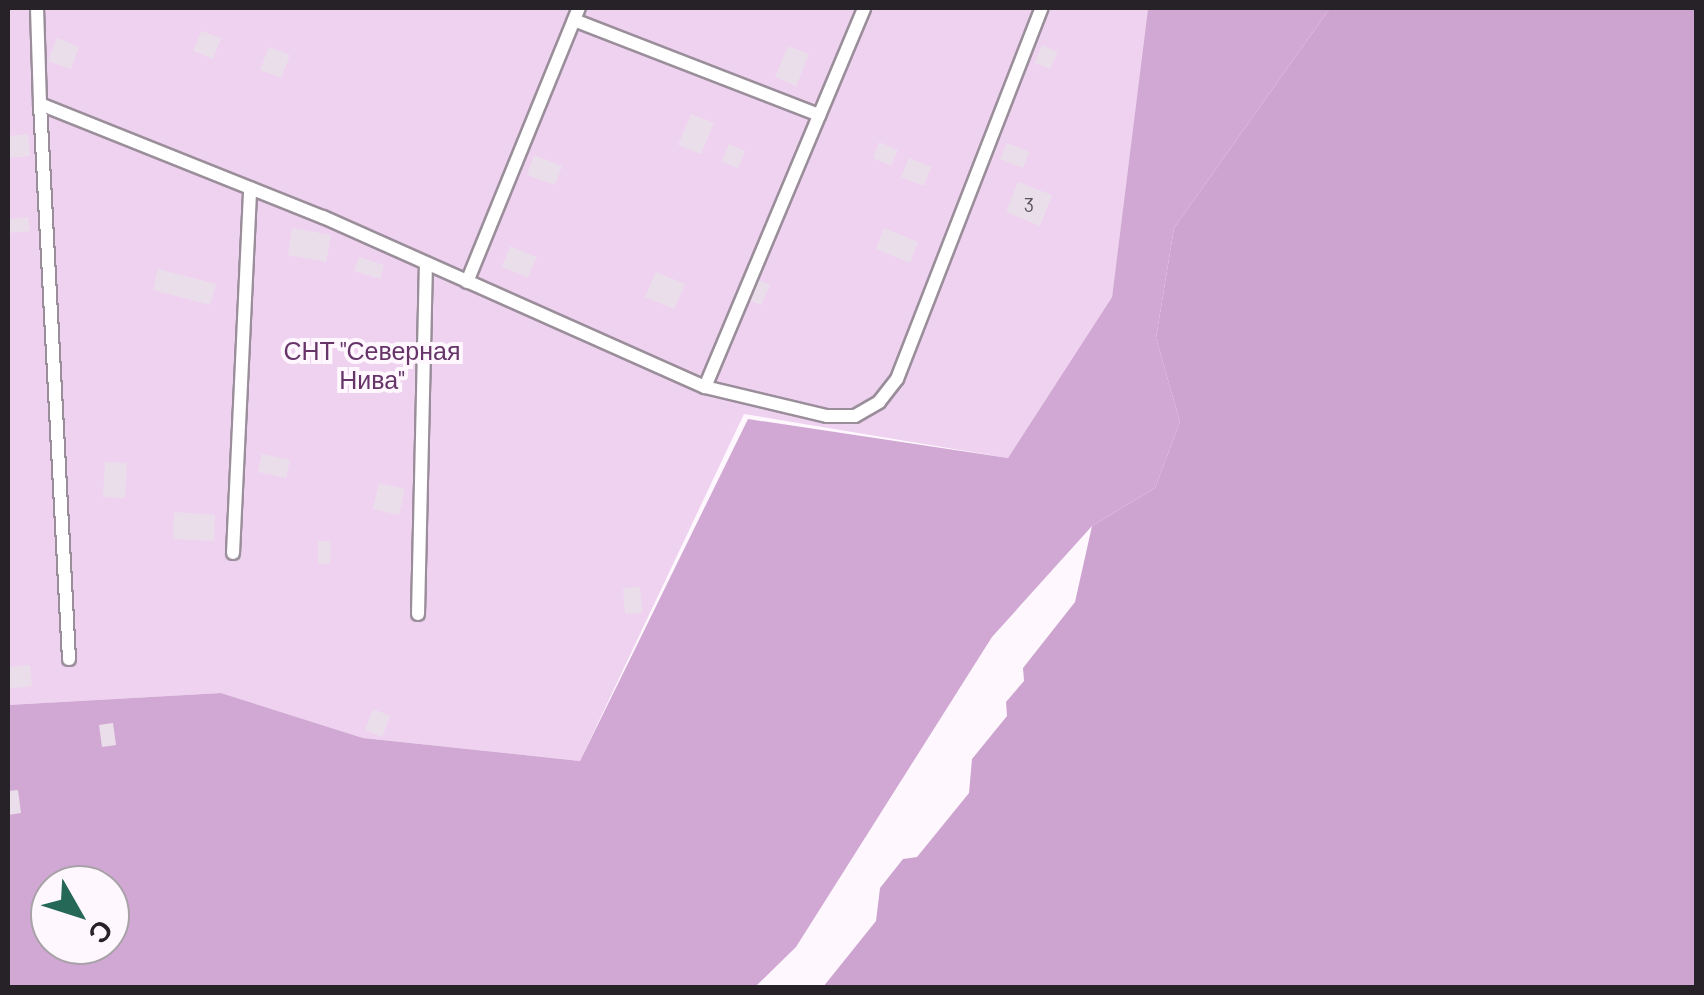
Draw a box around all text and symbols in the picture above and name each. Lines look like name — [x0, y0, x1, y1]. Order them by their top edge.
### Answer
house number: 3 — [1024, 192, 1034, 216]
park label: СНТ "Северная Нива" — [284, 336, 460, 395]
north arrow — [30, 865, 130, 965]
text: С — [82, 914, 121, 951]

